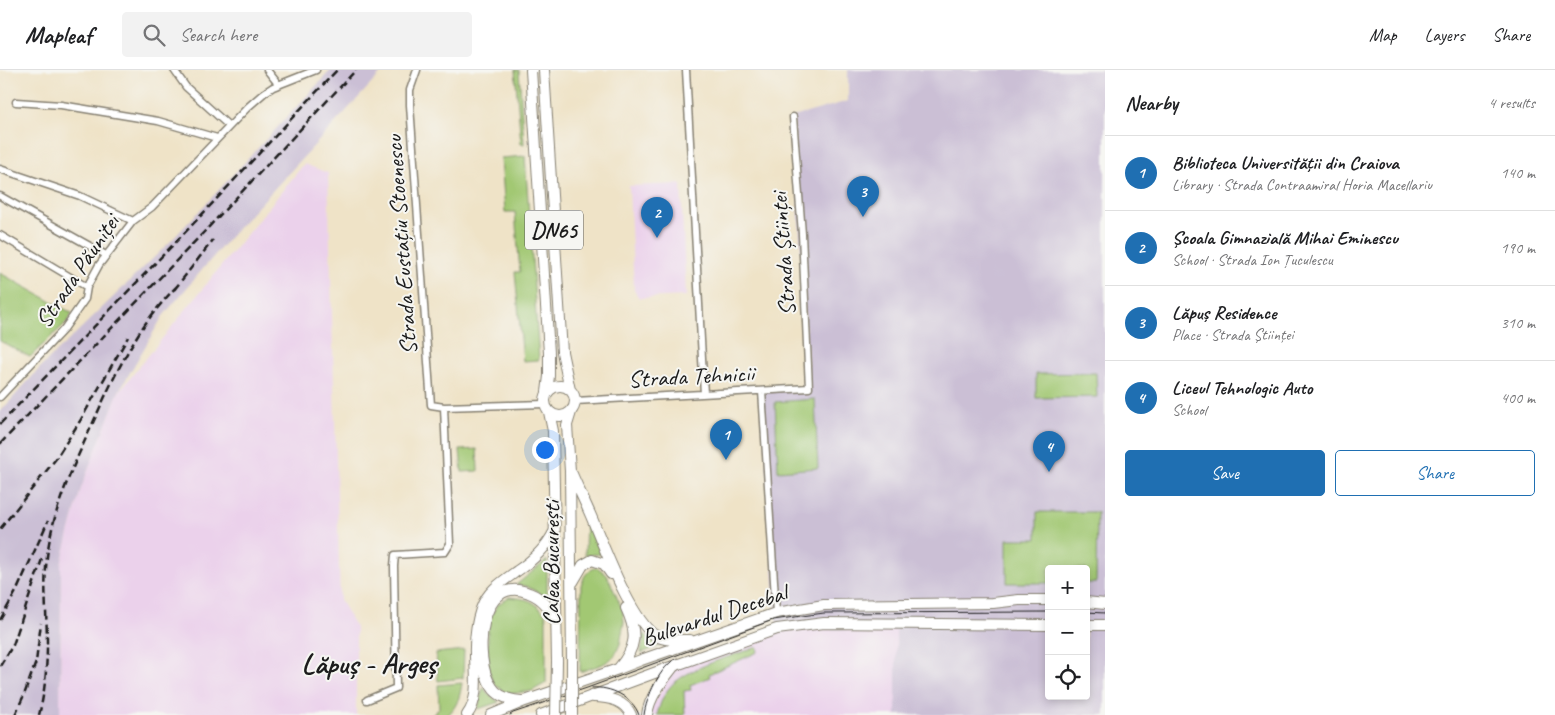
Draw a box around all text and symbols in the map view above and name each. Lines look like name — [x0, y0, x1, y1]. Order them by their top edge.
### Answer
search box — [122, 12, 472, 57]
text: Mapleaf — [25, 20, 92, 50]
icon: search — [140, 21, 168, 49]
text: Search here — [180, 23, 257, 47]
text: Map — [1369, 24, 1397, 46]
text: Layers — [1425, 24, 1464, 46]
text: Share — [1492, 24, 1530, 46]
text: Nearby — [1125, 90, 1178, 116]
text: 4 results — [1488, 93, 1535, 113]
street label: Strada Eustațiu Stoenescu — [378, 132, 424, 356]
text: Biblioteca Universității din Craiova — [1172, 151, 1399, 175]
text: 1 — [1137, 163, 1145, 183]
text: 140 m — [1501, 163, 1535, 183]
text: Library · Strada Contraamiral Horia Macellariu — [1172, 175, 1432, 195]
pin: 3 — [847, 176, 879, 217]
street label: Strada Științei — [764, 189, 802, 317]
pin: 2 — [641, 197, 673, 238]
street label: Strada Păuniței — [28, 207, 127, 333]
road number: DN65 — [525, 210, 583, 250]
text: Școala Gimnazială Mihai Eminescu — [1172, 226, 1398, 250]
text: 2 — [1137, 238, 1145, 258]
text: 190 m — [1501, 238, 1535, 258]
text: School · Strada Ion Țuculescu — [1172, 250, 1333, 270]
text: Lăpuș Residence — [1172, 301, 1276, 325]
text: 3 — [1137, 313, 1145, 333]
text: 310 m — [1501, 313, 1535, 333]
text: Place · Strada Științei — [1172, 325, 1293, 345]
street label: Strada Tehnicii — [627, 358, 758, 394]
text: Liceul Tehnologic Auto — [1172, 376, 1312, 400]
text: 4 — [1137, 388, 1145, 408]
text: 400 m — [1501, 388, 1535, 408]
text: School — [1172, 400, 1206, 420]
pin: 1 — [710, 419, 742, 460]
pin: 4 — [1033, 431, 1065, 472]
your location — [532, 437, 558, 463]
button: Save — [1125, 450, 1325, 496]
button: Share — [1335, 450, 1535, 496]
street label: Calea București — [536, 498, 566, 625]
map controls — [1045, 565, 1090, 700]
button: + — [1045, 565, 1090, 610]
street label: Bulevardul Decebal — [638, 576, 794, 653]
button: − — [1045, 610, 1090, 655]
district label: Lăpuș - Argeș — [302, 645, 440, 682]
button: locate — [1045, 655, 1090, 700]

